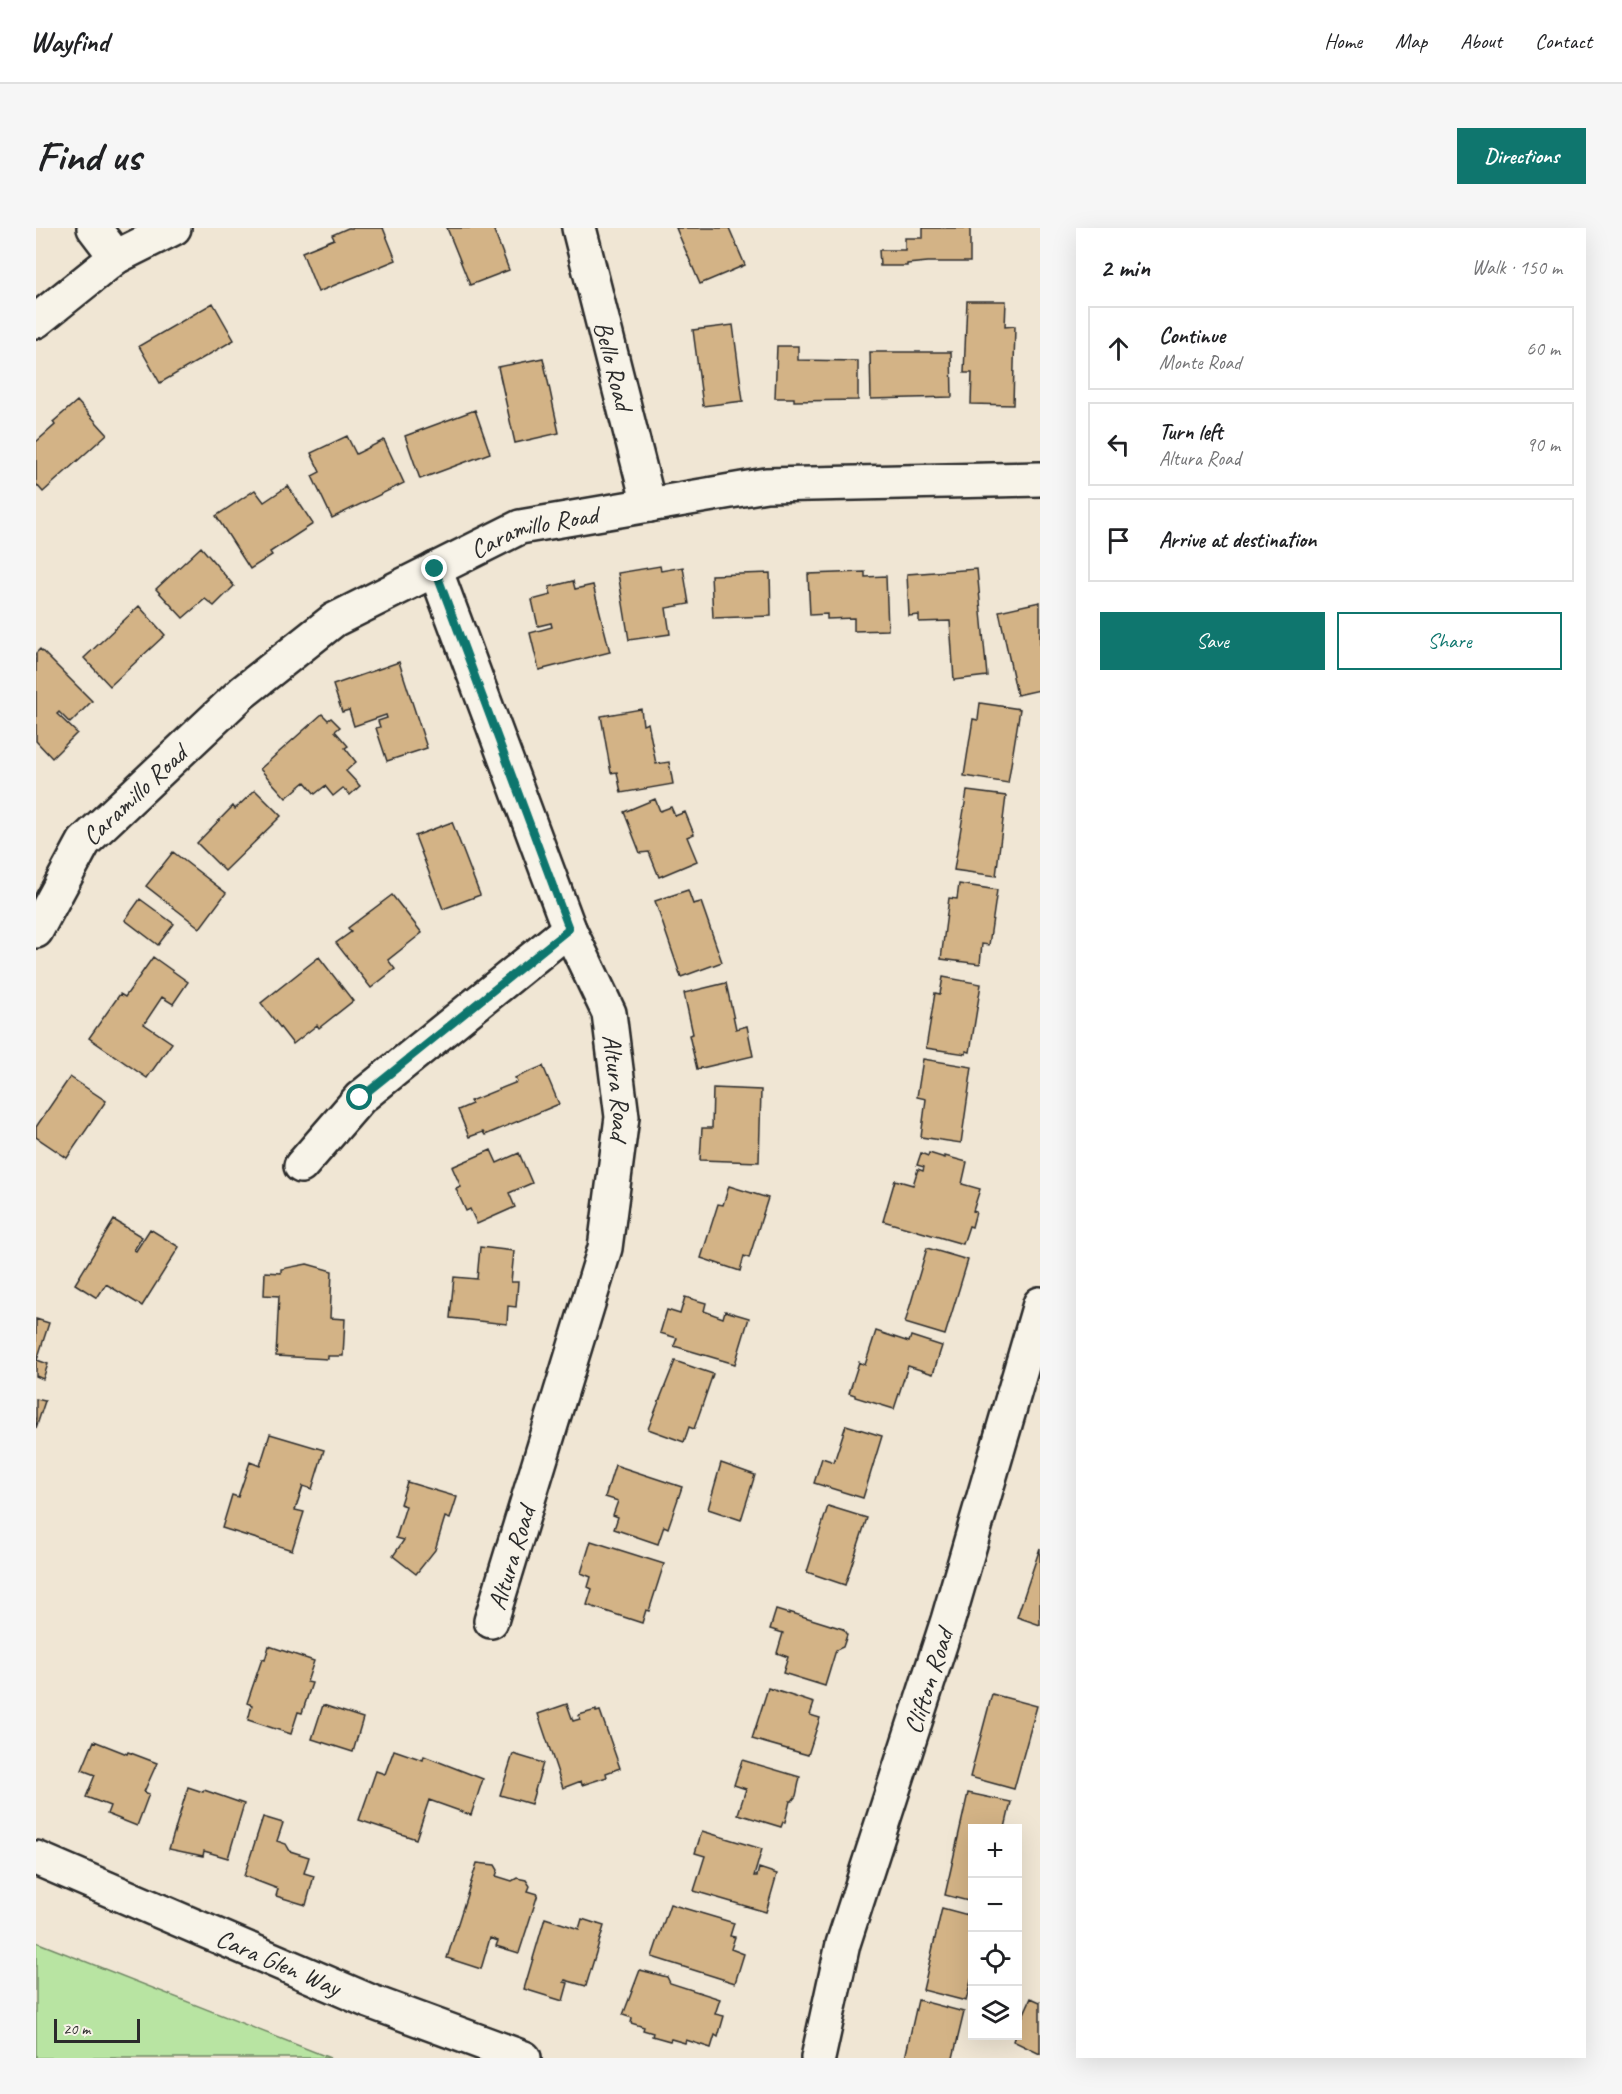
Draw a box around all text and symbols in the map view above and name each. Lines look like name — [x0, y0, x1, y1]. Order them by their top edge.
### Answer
text: Wayfind — [30, 24, 109, 59]
text: Home — [1324, 28, 1362, 54]
text: Map — [1395, 28, 1427, 54]
text: About — [1460, 28, 1502, 54]
text: Contact — [1535, 28, 1592, 54]
button: Directions — [1457, 128, 1586, 184]
text: Find us — [36, 130, 141, 183]
text: 2 min — [1100, 251, 1150, 284]
text: Walk · 150 m — [1472, 255, 1562, 280]
street label: Bello Road — [586, 318, 641, 417]
text: Continue — [1159, 322, 1225, 350]
icon: ahead — [1102, 332, 1135, 365]
text: 60 m — [1526, 336, 1560, 361]
text: Monte Road — [1159, 350, 1241, 375]
text: Turn left — [1159, 418, 1223, 446]
icon: left — [1102, 428, 1135, 461]
text: 90 m — [1526, 432, 1560, 457]
text: Altura Road — [1159, 446, 1241, 471]
street label: Caramillo Road — [465, 497, 604, 566]
icon: arrive — [1102, 524, 1135, 557]
text: Arrive at destination — [1159, 526, 1316, 554]
route end — [421, 555, 447, 581]
button: Save — [1100, 612, 1325, 670]
button: Share — [1337, 612, 1562, 670]
street label: Caramillo Road — [75, 735, 197, 853]
street label: Altura Road — [595, 1033, 638, 1146]
route start — [346, 1084, 372, 1110]
street label: Altura Road — [480, 1499, 544, 1614]
street label: Clifton Road — [896, 1621, 962, 1738]
map controls — [968, 1824, 1022, 2040]
button: + — [968, 1824, 1022, 1878]
button: − — [968, 1878, 1022, 1932]
street label: Cara Glen Way — [211, 1921, 348, 2005]
button: locate — [968, 1932, 1022, 1986]
button: layers — [968, 1986, 1022, 2040]
scale bar — [54, 2016, 140, 2044]
text: 20 m — [63, 2019, 90, 2039]

